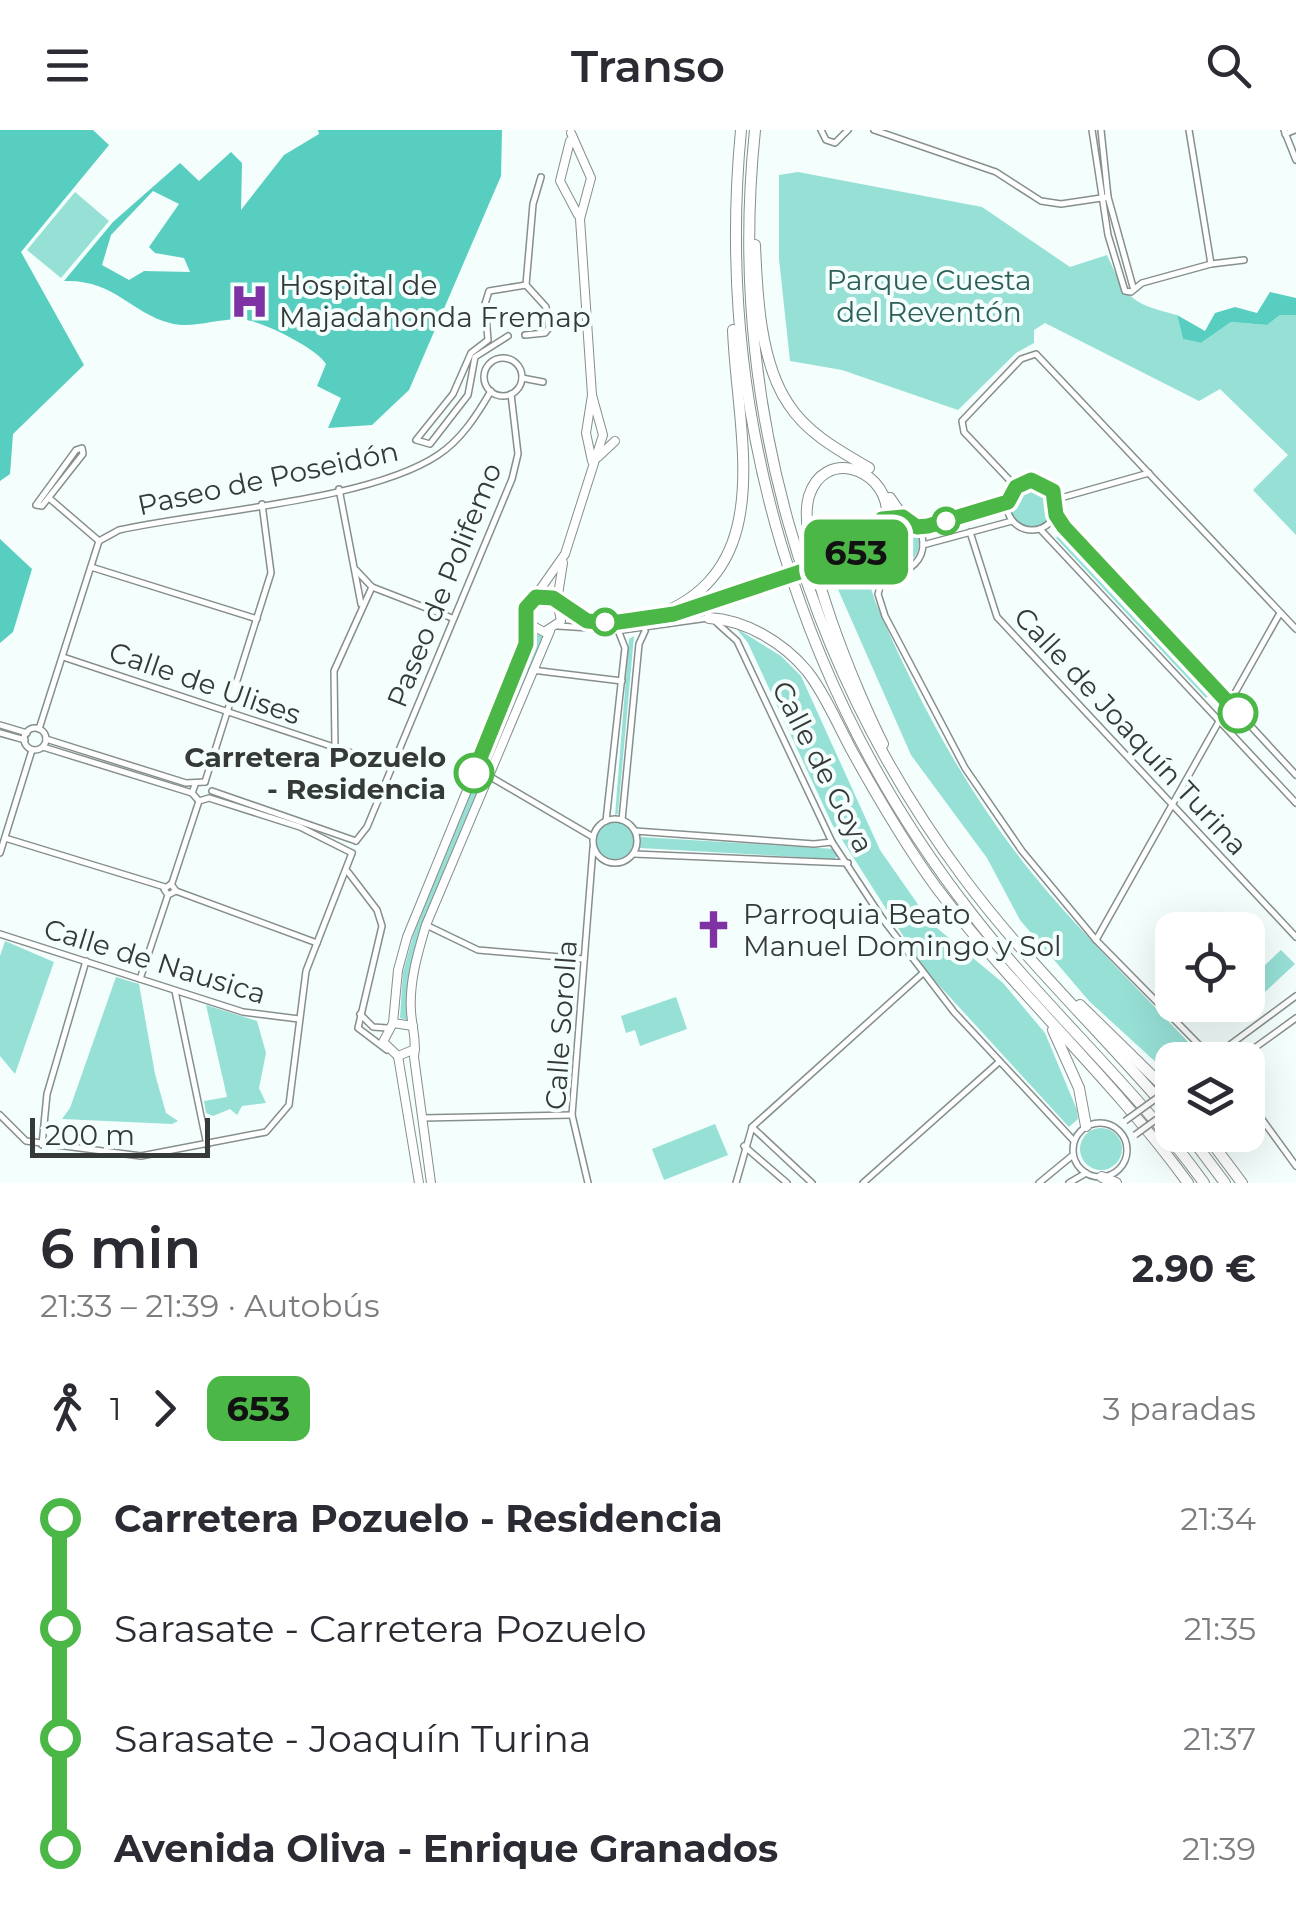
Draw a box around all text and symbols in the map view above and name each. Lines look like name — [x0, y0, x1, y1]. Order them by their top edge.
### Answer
icon: menu — [40, 38, 95, 93]
text: Transo — [571, 38, 725, 93]
icon: search — [1201, 38, 1256, 93]
park label: Parque Cuesta del Reventón — [826, 263, 1032, 329]
place label: Hospital de Majadahonda Fremap — [279, 268, 591, 334]
hospital icon: Hospital de Majadahonda Fremap — [228, 280, 270, 322]
street label: Paseo de Poseidón — [134, 434, 402, 522]
street label: Paseo de Polifemo — [379, 458, 509, 712]
unlabelled marker — [933, 508, 959, 534]
line badge: 653 — [798, 520, 914, 584]
text: 653 — [824, 531, 888, 574]
street label: Calle de Joaquín Turina — [1007, 600, 1255, 862]
unlabelled marker — [592, 609, 618, 635]
street label: Calle de Ulises — [105, 634, 305, 732]
street label: Calle de Goya — [765, 675, 881, 859]
unlabelled marker — [1219, 694, 1257, 732]
place label: Carretera Pozuelo - Residencia — [184, 740, 446, 806]
marker: Carretera Pozuelo - Residencia — [455, 754, 493, 792]
place label: Parroquia Beato Manuel Domingo y Sol — [743, 897, 1062, 963]
church icon: Parroquia Beato Manuel Domingo y Sol — [692, 909, 734, 951]
street label: Calle de Nausica — [40, 911, 270, 1011]
map controls — [1155, 912, 1265, 1152]
button: locate — [1155, 912, 1265, 1022]
street label: Calle Sorolla — [538, 939, 584, 1111]
button: layers — [1155, 1042, 1265, 1152]
scale bar — [30, 1113, 210, 1158]
text: 200 m — [45, 1118, 135, 1152]
text: 6 min — [40, 1215, 201, 1282]
text: 2.90 € — [1132, 1245, 1256, 1292]
text: 21:33 – 21:39 · Autobús — [40, 1286, 380, 1325]
icon: walk — [40, 1381, 95, 1436]
icon: forward — [137, 1381, 192, 1436]
text: 653 — [227, 1387, 290, 1430]
text: 1 — [110, 1389, 122, 1428]
text: 3 paradas — [1102, 1389, 1256, 1428]
text: Carretera Pozuelo - Residencia — [114, 1495, 723, 1542]
text: 21:34 — [1180, 1499, 1256, 1538]
text: Sarasate - Carretera Pozuelo — [114, 1605, 647, 1652]
text: 21:35 — [1184, 1609, 1256, 1648]
text: Sarasate - Joaquín Turina — [114, 1715, 591, 1762]
text: 21:37 — [1183, 1719, 1256, 1758]
text: Avenida Oliva - Enrique Granados — [114, 1825, 778, 1872]
text: 21:39 — [1182, 1829, 1256, 1868]

